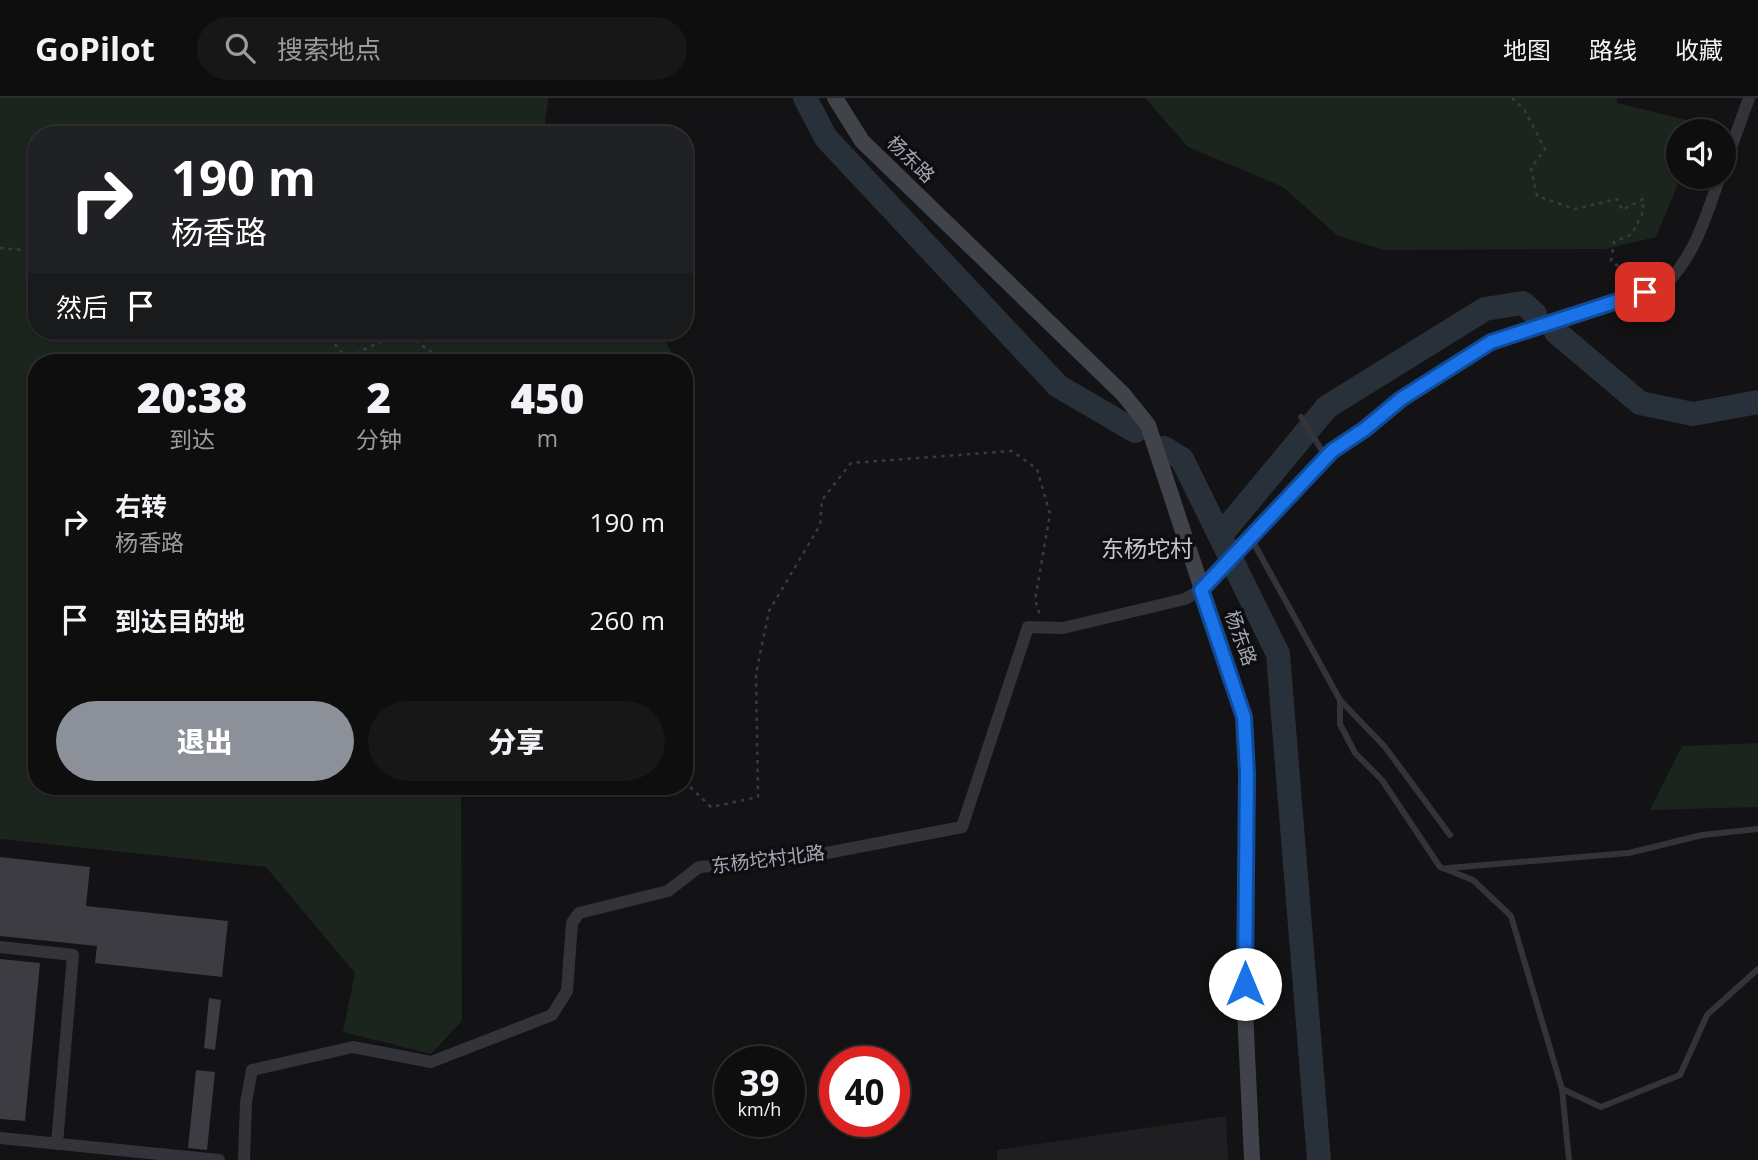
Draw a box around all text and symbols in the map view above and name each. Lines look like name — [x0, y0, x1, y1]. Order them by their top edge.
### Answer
search box — [197, 17, 687, 80]
text: GoPilot — [35, 26, 155, 71]
icon: search — [221, 29, 259, 67]
text: 搜索地点 — [277, 31, 381, 67]
text: 地图 — [1503, 33, 1551, 66]
text: 路线 — [1589, 33, 1637, 66]
text: 收藏 — [1675, 33, 1723, 66]
map controls — [1666, 119, 1736, 189]
button: sound — [1666, 119, 1736, 189]
street label: 杨东路 — [881, 130, 941, 188]
text: 190 m — [171, 144, 316, 210]
icon: right — [56, 154, 147, 245]
text: 杨香路 — [171, 210, 267, 253]
pin — [1615, 262, 1675, 322]
icon: arrive — [1626, 273, 1664, 311]
icon: arrive — [122, 287, 160, 325]
text: 然后 — [56, 289, 108, 325]
text: 20:38 — [137, 368, 247, 425]
text: 2 — [367, 368, 391, 425]
text: 450 — [511, 369, 584, 426]
text: m — [537, 422, 558, 454]
text: 到达 — [169, 423, 215, 455]
text: 分钟 — [356, 423, 402, 455]
text: 右转 — [115, 488, 167, 524]
icon: right — [56, 503, 94, 541]
text: 190 m — [590, 504, 665, 540]
text: 杨香路 — [115, 526, 184, 558]
district label: 东杨坨村 — [1101, 532, 1193, 564]
icon: arrive — [56, 601, 94, 639]
text: 260 m — [590, 602, 665, 638]
text: 到达目的地 — [115, 603, 245, 639]
street label: 杨东路 — [1219, 607, 1263, 669]
button: 退出 — [56, 701, 354, 781]
button: 分享 — [368, 701, 665, 781]
street label: 东杨坨村北路 — [710, 839, 826, 879]
position arrow — [1208, 947, 1282, 1021]
speed limit sign: 40 — [819, 1046, 910, 1137]
text: 39 — [739, 1059, 780, 1106]
text: km/h — [738, 1097, 781, 1121]

